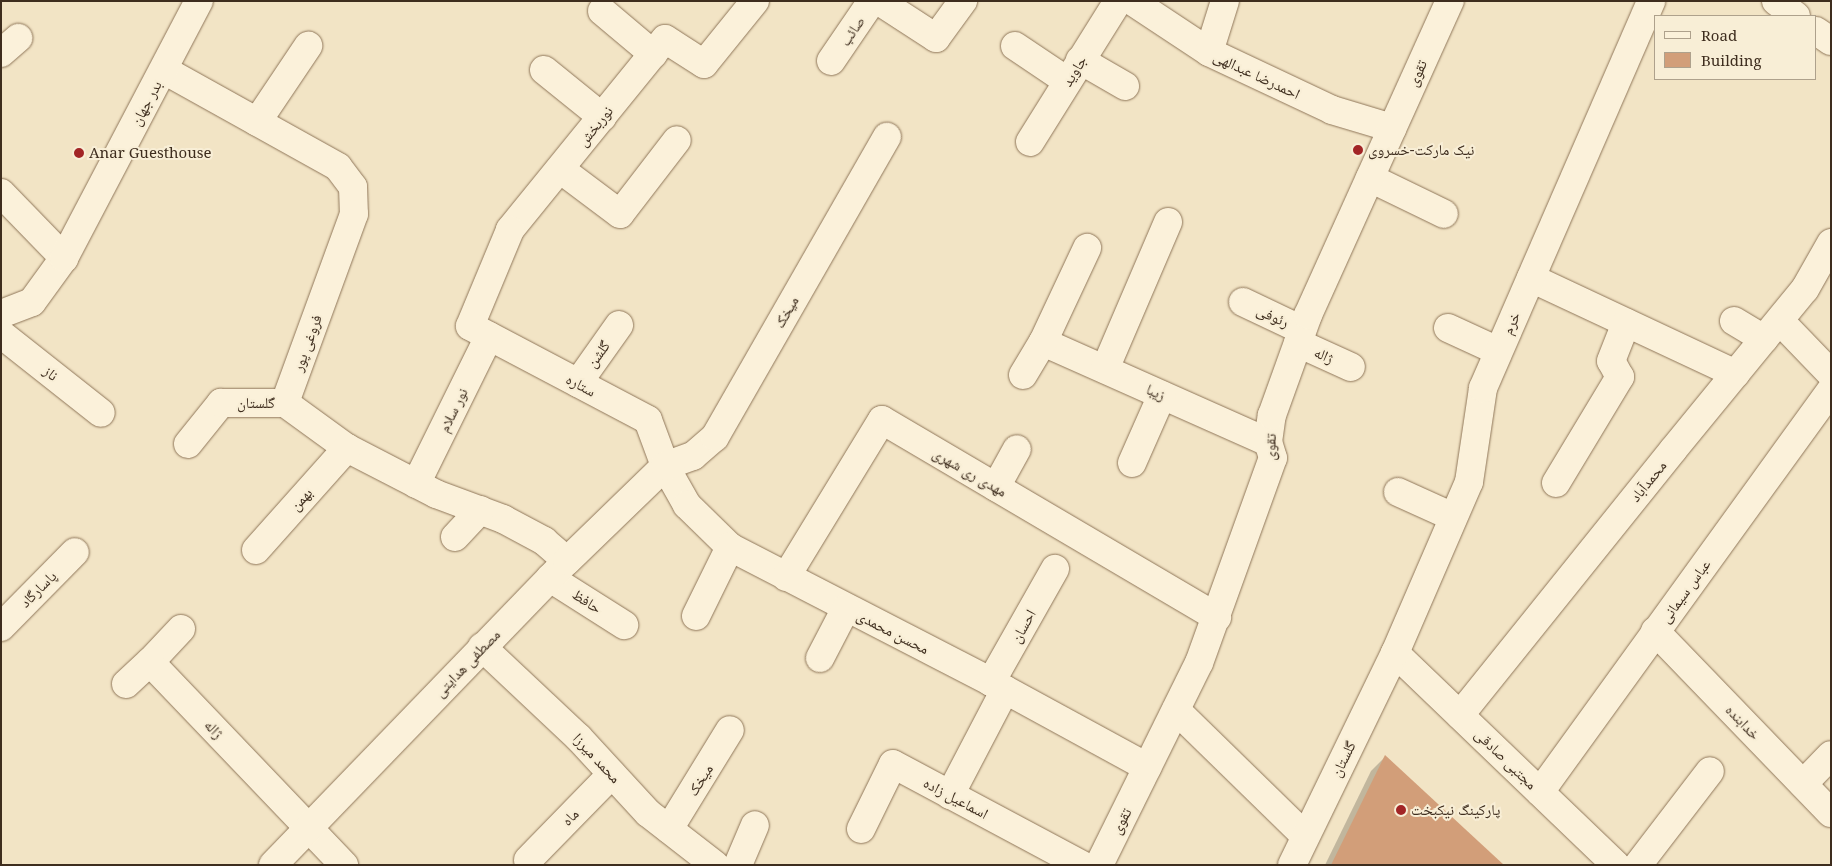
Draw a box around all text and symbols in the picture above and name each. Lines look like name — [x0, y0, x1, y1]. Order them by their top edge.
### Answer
street label: صائب — [836, 13, 868, 49]
legend — [1654, 15, 1817, 80]
text: Road — [1701, 25, 1737, 45]
street label: احمدرضا عبدالهی — [1211, 47, 1303, 103]
text: Building — [1701, 50, 1762, 70]
street label: جاوید — [1058, 52, 1090, 90]
street label: تقوی — [1403, 57, 1431, 89]
street label: بدر جهان — [127, 77, 165, 129]
street label: نوربخش — [573, 102, 617, 150]
place label: نیک مارکت-خسروی — [1368, 141, 1474, 159]
place label: Anar Guesthouse — [89, 144, 211, 162]
marker: نیک مارکت-خسروی — [1352, 144, 1364, 156]
marker: Anar Guesthouse — [73, 147, 85, 159]
street label: میخک — [770, 293, 802, 331]
street label: رئوفی — [1254, 301, 1292, 331]
street label: خرم — [1498, 309, 1524, 337]
street label: فروغی پور — [288, 312, 326, 374]
street label: گلشن — [582, 337, 614, 371]
street label: ژاله — [1312, 343, 1336, 367]
street label: ناز — [40, 362, 62, 384]
street label: ستاره — [563, 370, 599, 400]
street label: زیبا — [1144, 380, 1168, 404]
street label: نور سلام — [435, 385, 471, 435]
street label: گلستان — [237, 394, 275, 412]
street label: تقوی — [1261, 433, 1279, 461]
street label: مهدی ری شهری — [930, 444, 1010, 500]
street label: محمدآباد — [1626, 457, 1670, 505]
street label: بهمن — [286, 484, 316, 514]
street label: عباس سیمانی — [1656, 556, 1714, 626]
street label: پاسارگاد — [16, 567, 60, 611]
street label: حافظ — [569, 585, 605, 617]
street label: محسن محمدی — [854, 606, 932, 658]
street label: احسان — [1006, 606, 1040, 646]
street label: مصطفی هدایتی — [430, 625, 504, 701]
street label: خدابنده — [1722, 701, 1764, 743]
street label: ژاله — [201, 716, 227, 742]
street label: مجتبی صادقی — [1471, 725, 1541, 793]
street label: محمد میرزا — [569, 729, 625, 787]
street label: گلستان — [1327, 738, 1359, 780]
street label: میخک — [683, 761, 717, 799]
street label: اسماعیل زاده — [920, 773, 992, 823]
place label: پارکینگ نیکبخت — [1411, 801, 1500, 819]
marker: پارکینگ نیکبخت — [1395, 804, 1407, 816]
street label: ماه — [558, 805, 582, 829]
street label: تقوی — [1107, 805, 1135, 837]

